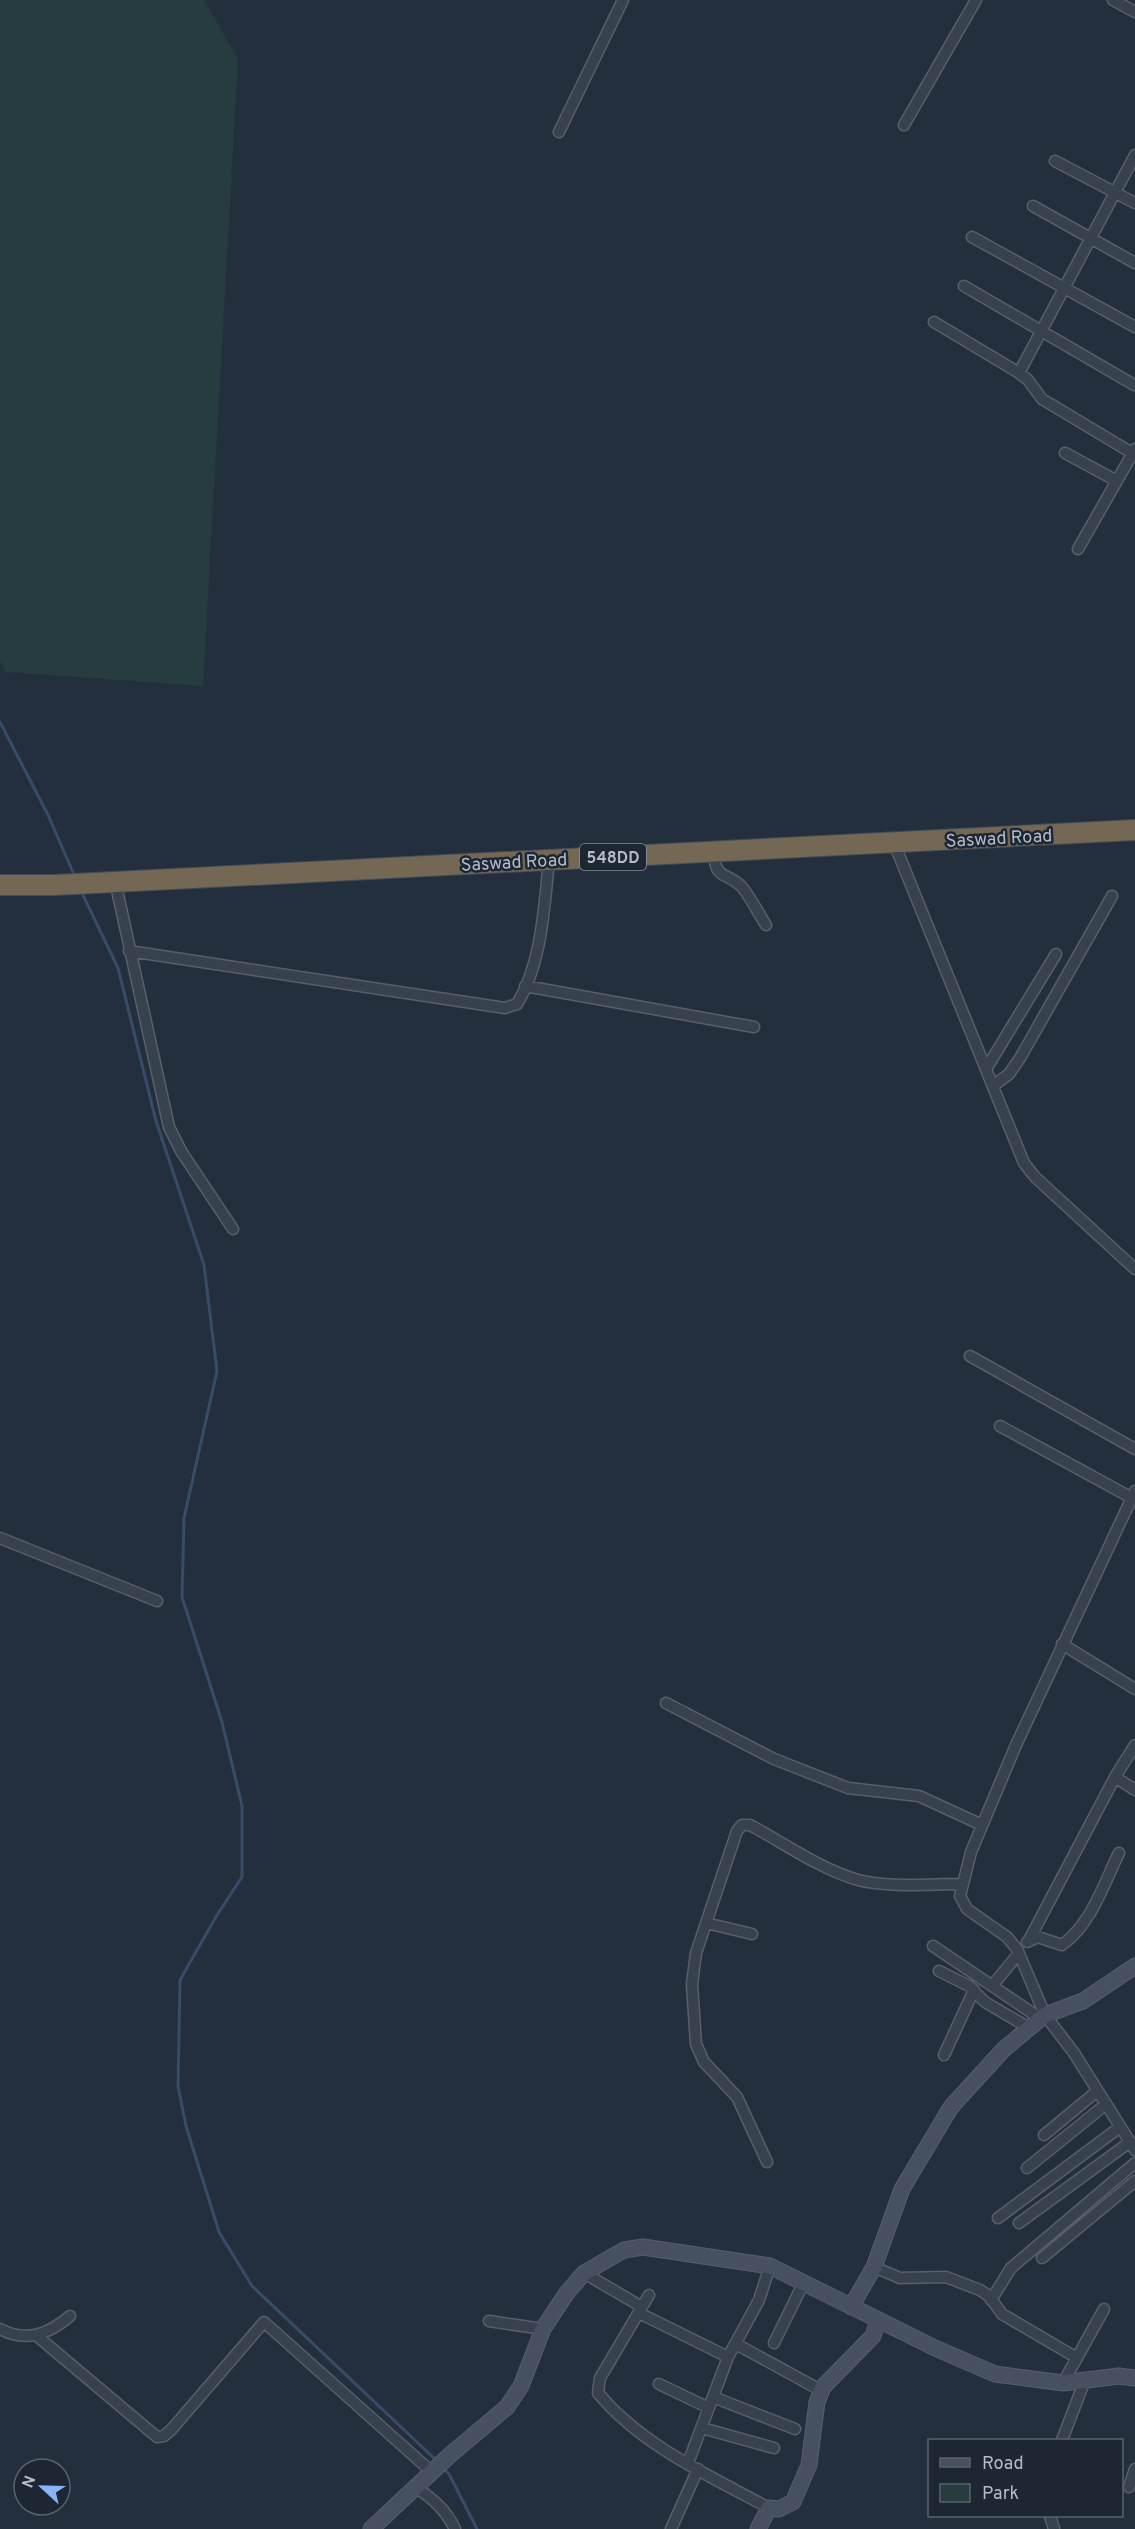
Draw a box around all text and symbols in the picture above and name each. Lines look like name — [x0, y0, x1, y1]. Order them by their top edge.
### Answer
street label: Saswad Road — [945, 825, 1053, 854]
road number: 548DD — [580, 844, 646, 870]
street label: Saswad Road — [460, 849, 568, 878]
legend — [928, 2439, 1123, 2517]
text: Road — [982, 2453, 1024, 2476]
north arrow — [12, 2457, 72, 2517]
text: N — [19, 2473, 41, 2491]
text: Park — [982, 2483, 1019, 2506]

